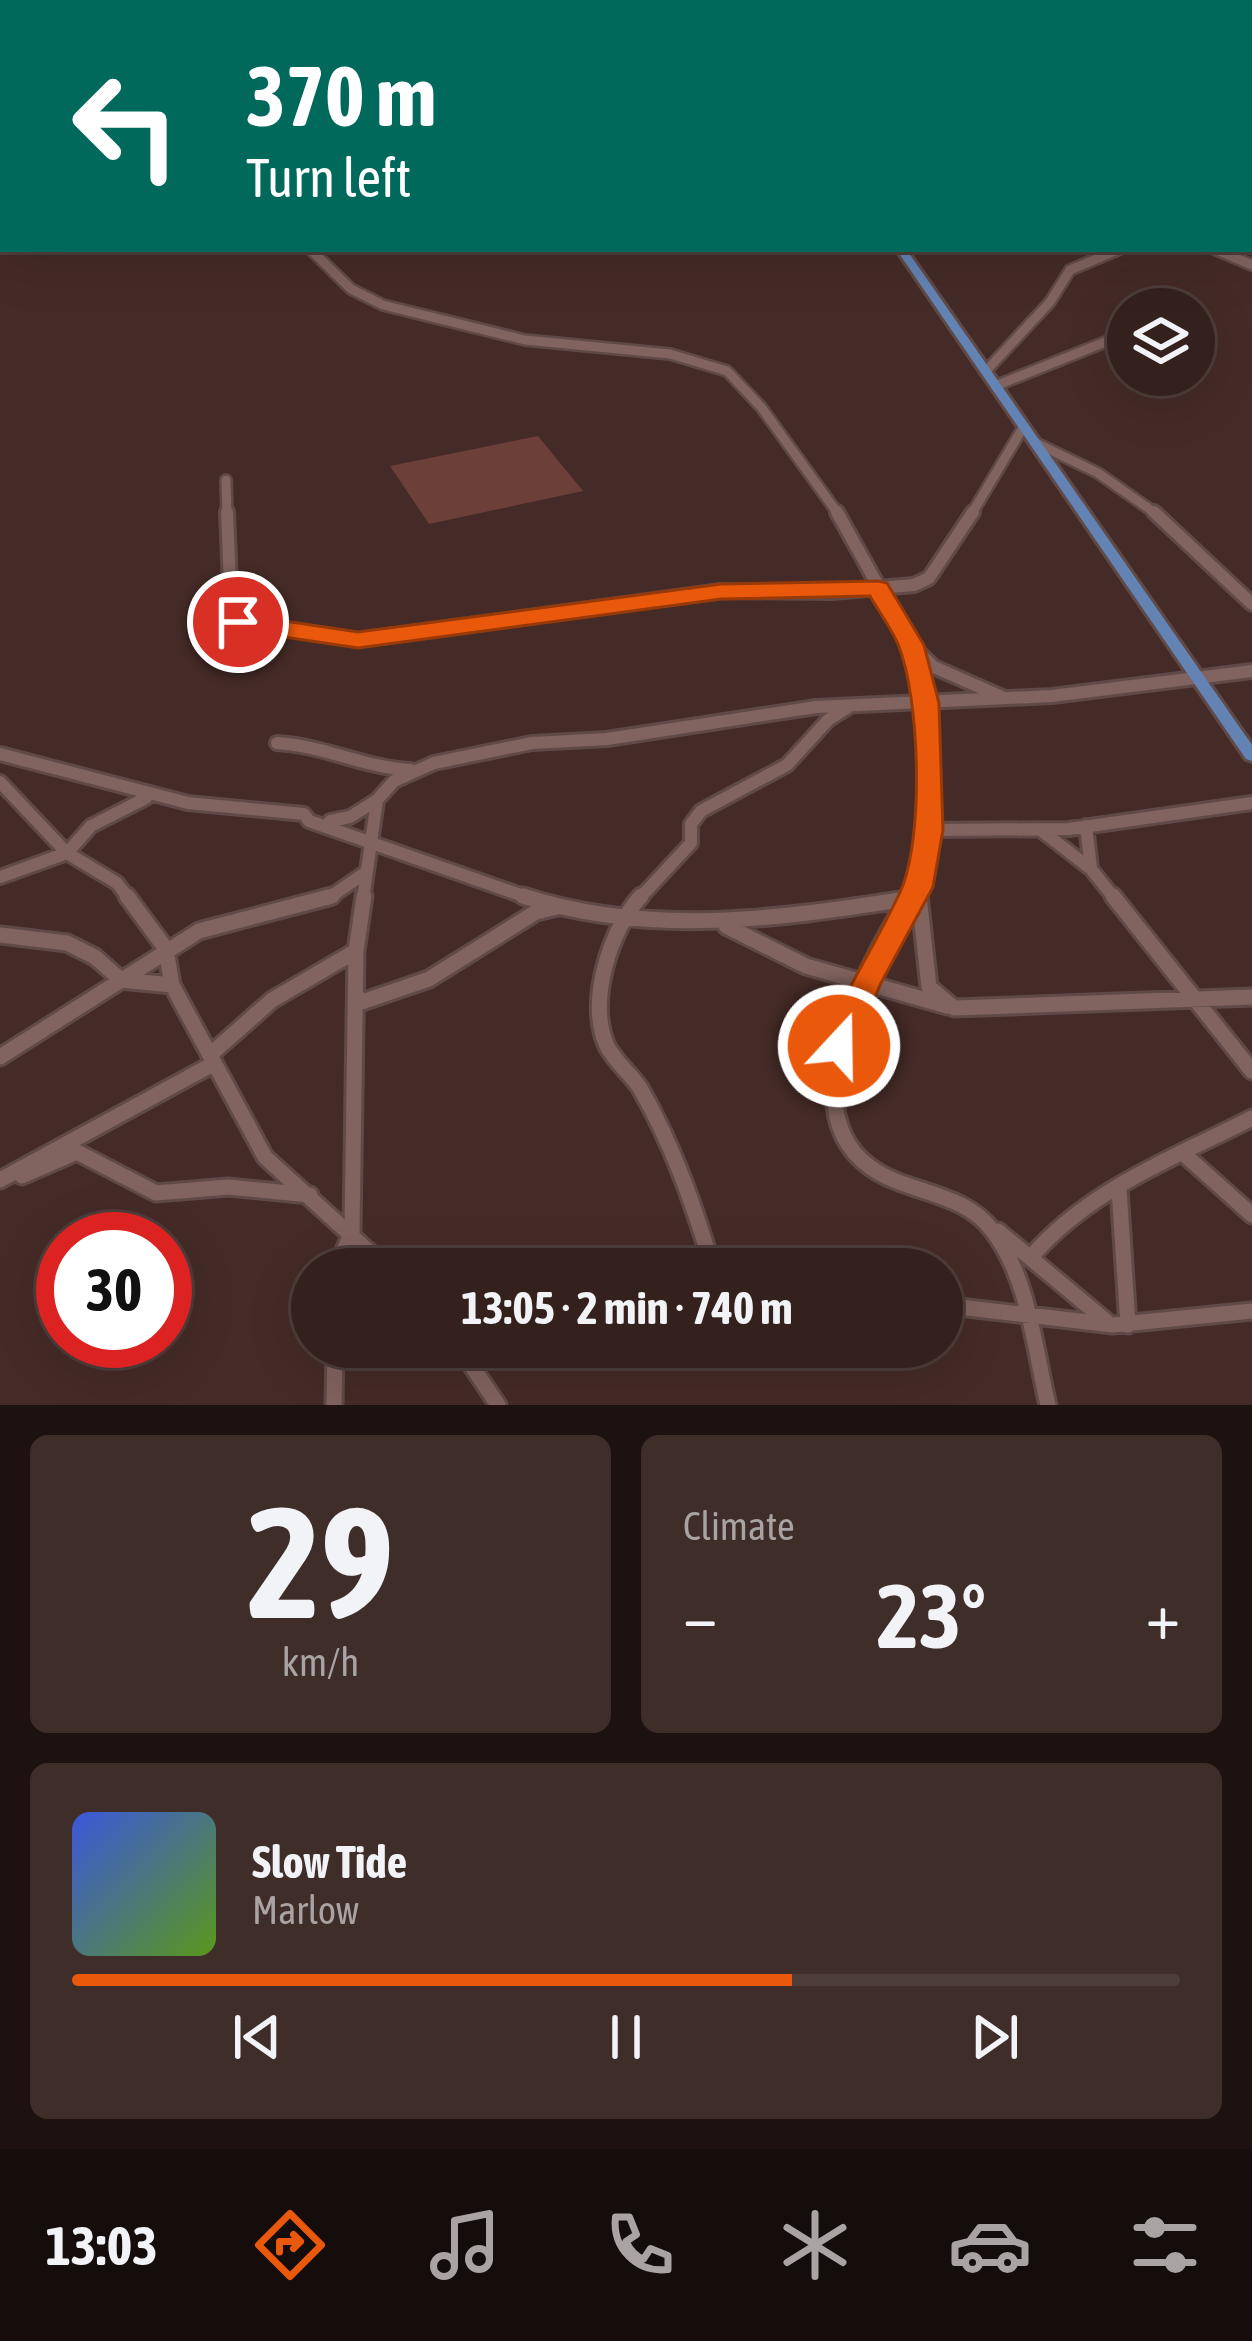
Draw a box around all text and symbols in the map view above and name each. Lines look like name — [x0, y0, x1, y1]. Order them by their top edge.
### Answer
icon: left — [48, 48, 204, 204]
text: 370 m — [246, 48, 436, 144]
text: Turn left — [246, 147, 411, 208]
map controls — [1107, 288, 1215, 396]
button: layers — [1107, 288, 1215, 396]
pin — [187, 571, 289, 673]
icon: arrive — [205, 589, 271, 655]
position arrow — [776, 983, 902, 1109]
speed limit sign: 30 — [36, 1212, 192, 1368]
text: 13:05 · 2 min · 740 m — [461, 1282, 793, 1334]
text: 29 — [247, 1472, 394, 1651]
text: Climate — [683, 1504, 795, 1548]
text: 23° — [877, 1564, 986, 1667]
text: − — [683, 1577, 717, 1653]
text: + — [1146, 1577, 1180, 1653]
text: km/h — [282, 1640, 359, 1684]
text: Slow Tide — [252, 1836, 407, 1888]
text: Marlow — [252, 1888, 359, 1932]
icon: previous — [224, 2004, 290, 2070]
icon: pause — [593, 2004, 659, 2070]
icon: next — [962, 2004, 1028, 2070]
icon: directions — [248, 2203, 332, 2287]
icon: music — [423, 2203, 507, 2287]
icon: phone — [598, 2203, 682, 2287]
icon: climate — [773, 2203, 857, 2287]
icon: car — [948, 2203, 1032, 2287]
icon: filters — [1123, 2203, 1207, 2287]
text: 13:03 — [45, 2215, 158, 2276]

